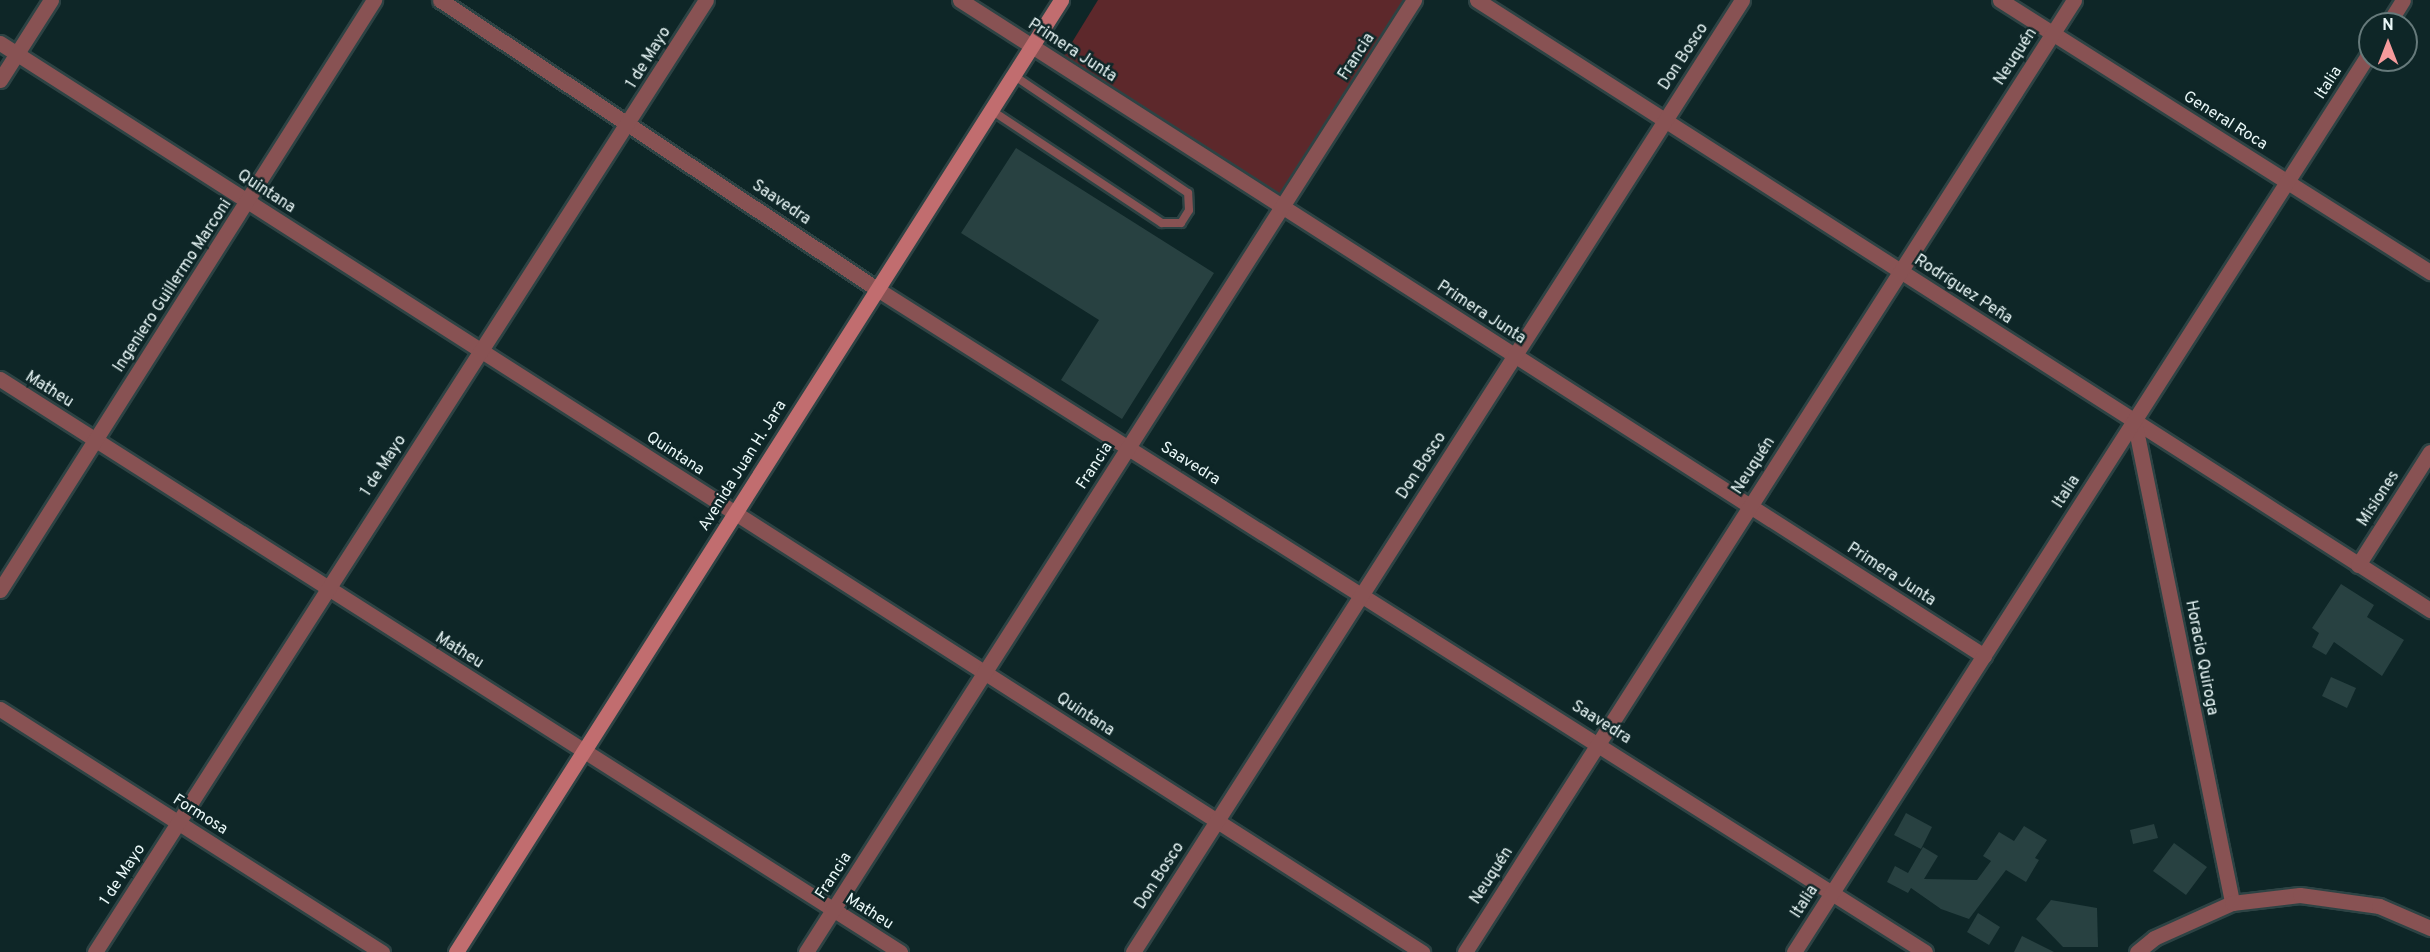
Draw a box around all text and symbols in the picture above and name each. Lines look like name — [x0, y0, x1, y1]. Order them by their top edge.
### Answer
north arrow — [2358, 12, 2418, 72]
street label: Primera Junta — [1024, 15, 1120, 87]
text: N — [2382, 16, 2394, 36]
street label: Don Bosco — [1655, 20, 1713, 94]
street label: 1 de Mayo — [623, 24, 675, 92]
street label: Neuquén — [1990, 25, 2042, 89]
street label: Francia — [1335, 30, 1379, 84]
street label: Italia — [2311, 63, 2347, 103]
street label: General Roca — [2179, 87, 2271, 155]
street label: Quintana — [233, 166, 299, 218]
street label: Saavedra — [748, 176, 814, 230]
street label: Ingeniero Guillermo Marconi — [110, 196, 236, 376]
street label: Rodríguez Peña — [1910, 251, 2016, 329]
street label: Primera Junta — [1433, 277, 1529, 349]
street label: Matheu — [21, 368, 77, 412]
street label: Avenida Juan H. Jara — [695, 397, 791, 535]
street label: Quintana — [642, 428, 708, 480]
street label: Don Bosco — [1393, 429, 1451, 503]
street label: 1 de Mayo — [357, 432, 411, 500]
street label: Neuquén — [1728, 434, 1780, 498]
street label: Saavedra — [1157, 438, 1223, 490]
street label: Francia — [1073, 439, 1117, 493]
street label: Misiones — [2354, 468, 2404, 530]
street label: Italia — [2049, 472, 2085, 512]
street label: Primera Junta — [1843, 539, 1939, 611]
street label: Horacio Quiroga — [2180, 599, 2222, 717]
street label: Matheu — [431, 629, 487, 673]
street label: Quintana — [1052, 689, 1118, 741]
street label: Saavedra — [1568, 697, 1634, 749]
street label: Formosa — [169, 791, 231, 839]
street label: Don Bosco — [1131, 839, 1189, 913]
street label: 1 de Mayo — [96, 841, 150, 909]
street label: Neuquén — [1466, 844, 1518, 908]
street label: Francia — [812, 849, 856, 903]
street label: Italia — [1787, 882, 1823, 922]
street label: Matheu — [841, 890, 897, 934]

